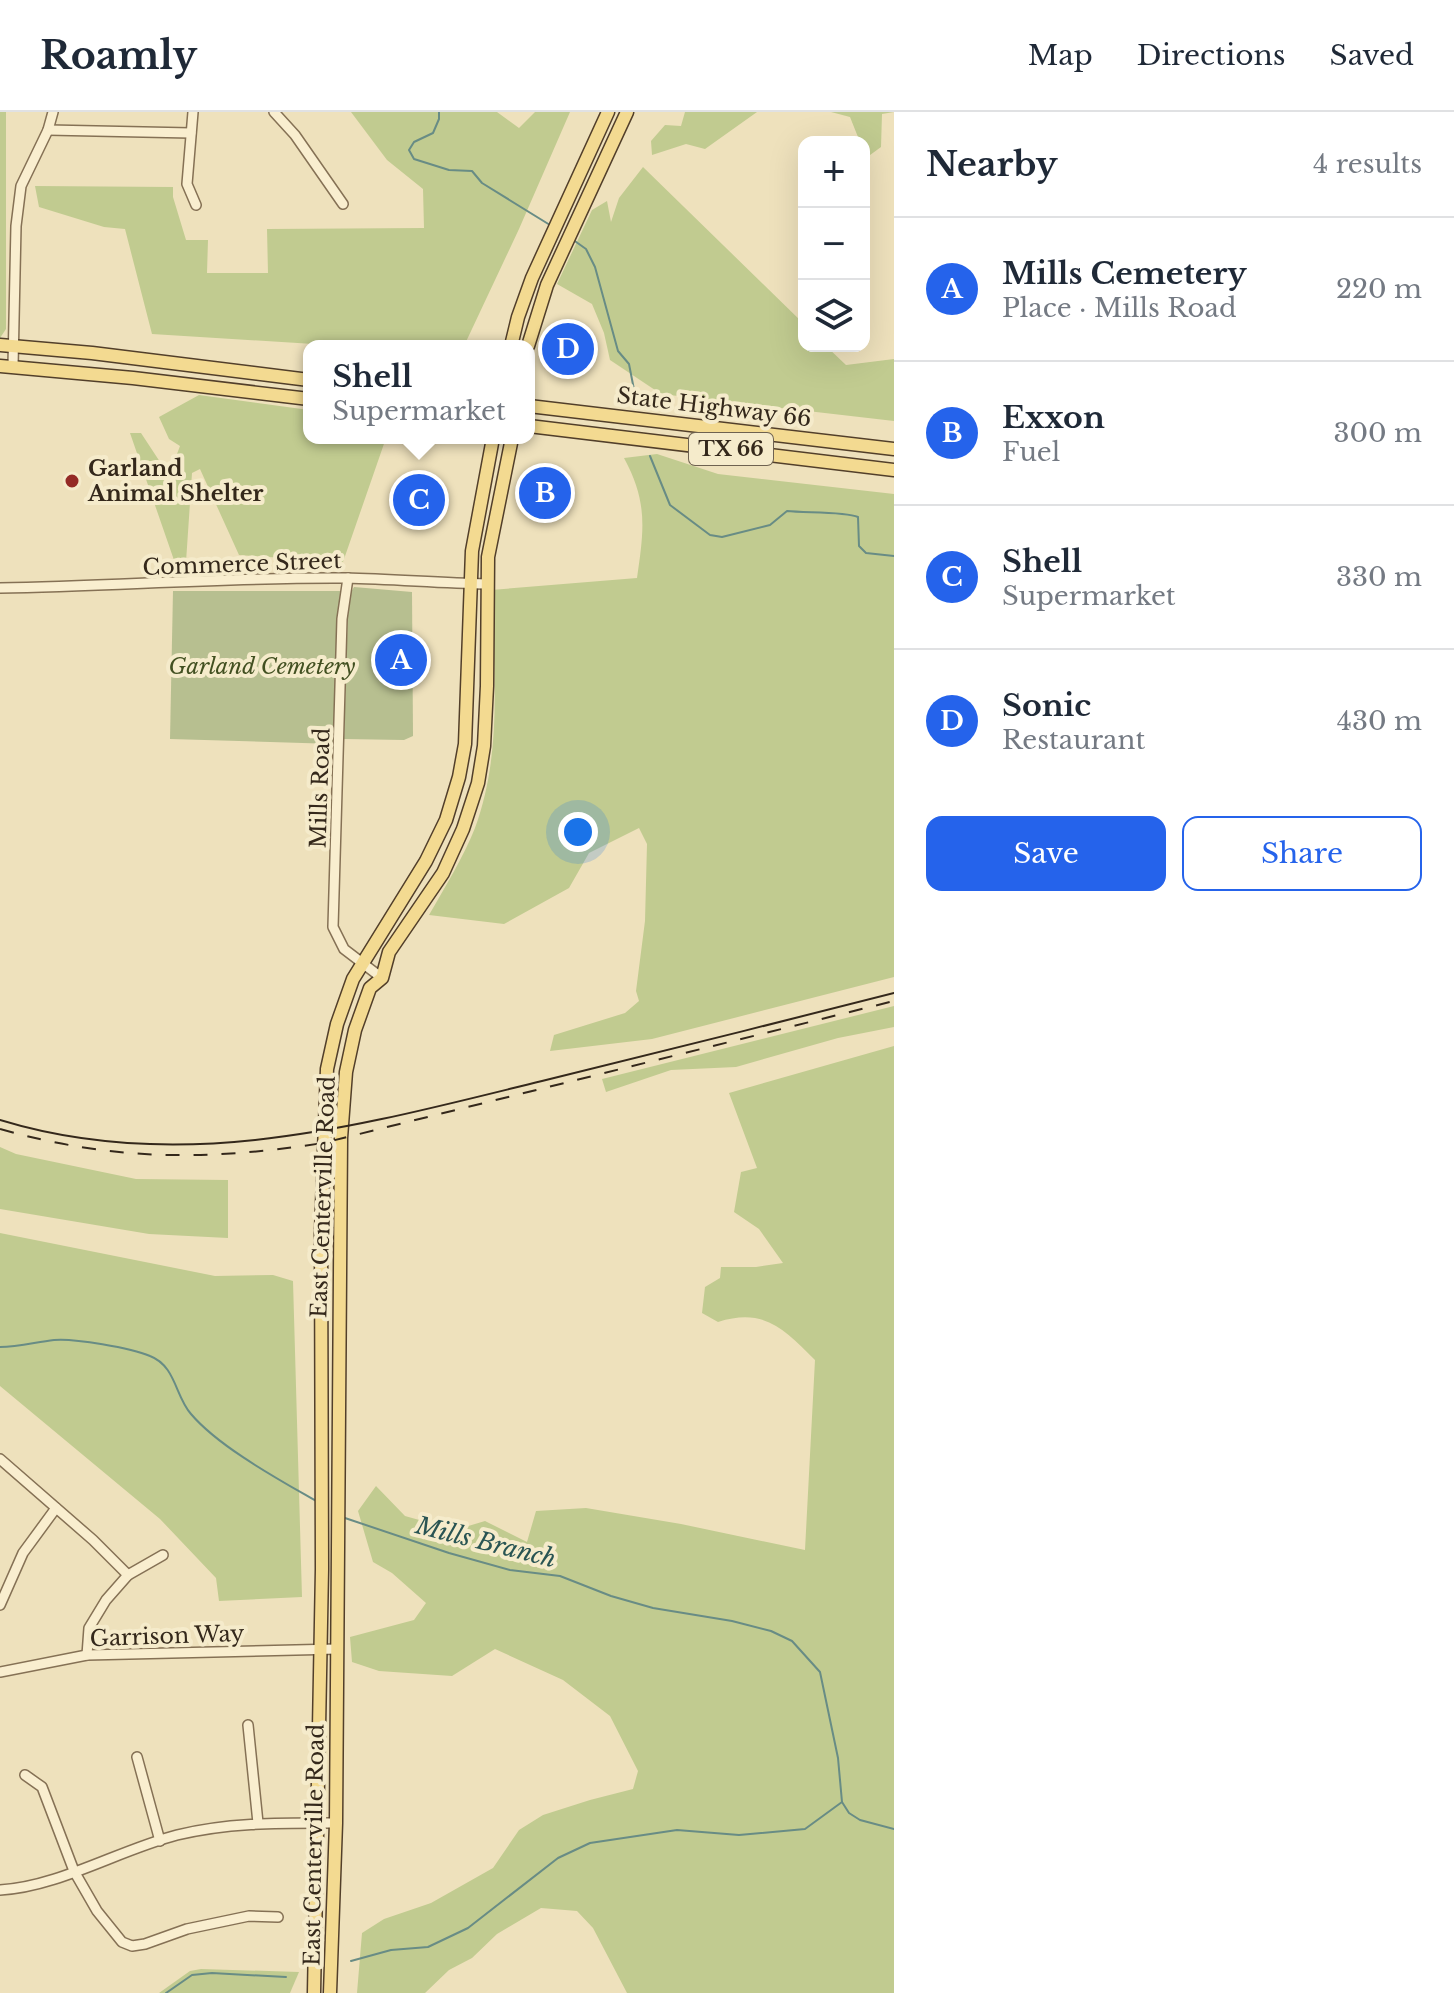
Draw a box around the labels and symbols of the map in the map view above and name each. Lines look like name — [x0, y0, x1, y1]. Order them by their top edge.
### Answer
pin: D — [542, 319, 594, 379]
street label: State Highway 66 — [615, 382, 813, 432]
road number: TX 66 — [689, 433, 773, 465]
place label: Garland Animal Shelter — [87, 455, 264, 507]
pin: B — [519, 463, 571, 523]
pin: C — [393, 470, 445, 530]
marker: Garland Animal Shelter — [63, 472, 81, 490]
street label: Commerce Street — [142, 547, 343, 581]
pin: A — [375, 630, 427, 690]
park label: Garland Cemetery — [169, 653, 356, 680]
street label: Mills Road — [304, 727, 336, 849]
your location — [558, 812, 598, 852]
street label: East Centerville Road — [305, 1075, 341, 1319]
water label: Mills Branch — [412, 1510, 559, 1573]
street label: Garrison Way — [89, 1620, 245, 1652]
street label: East Centerville Road — [298, 1723, 330, 1966]

